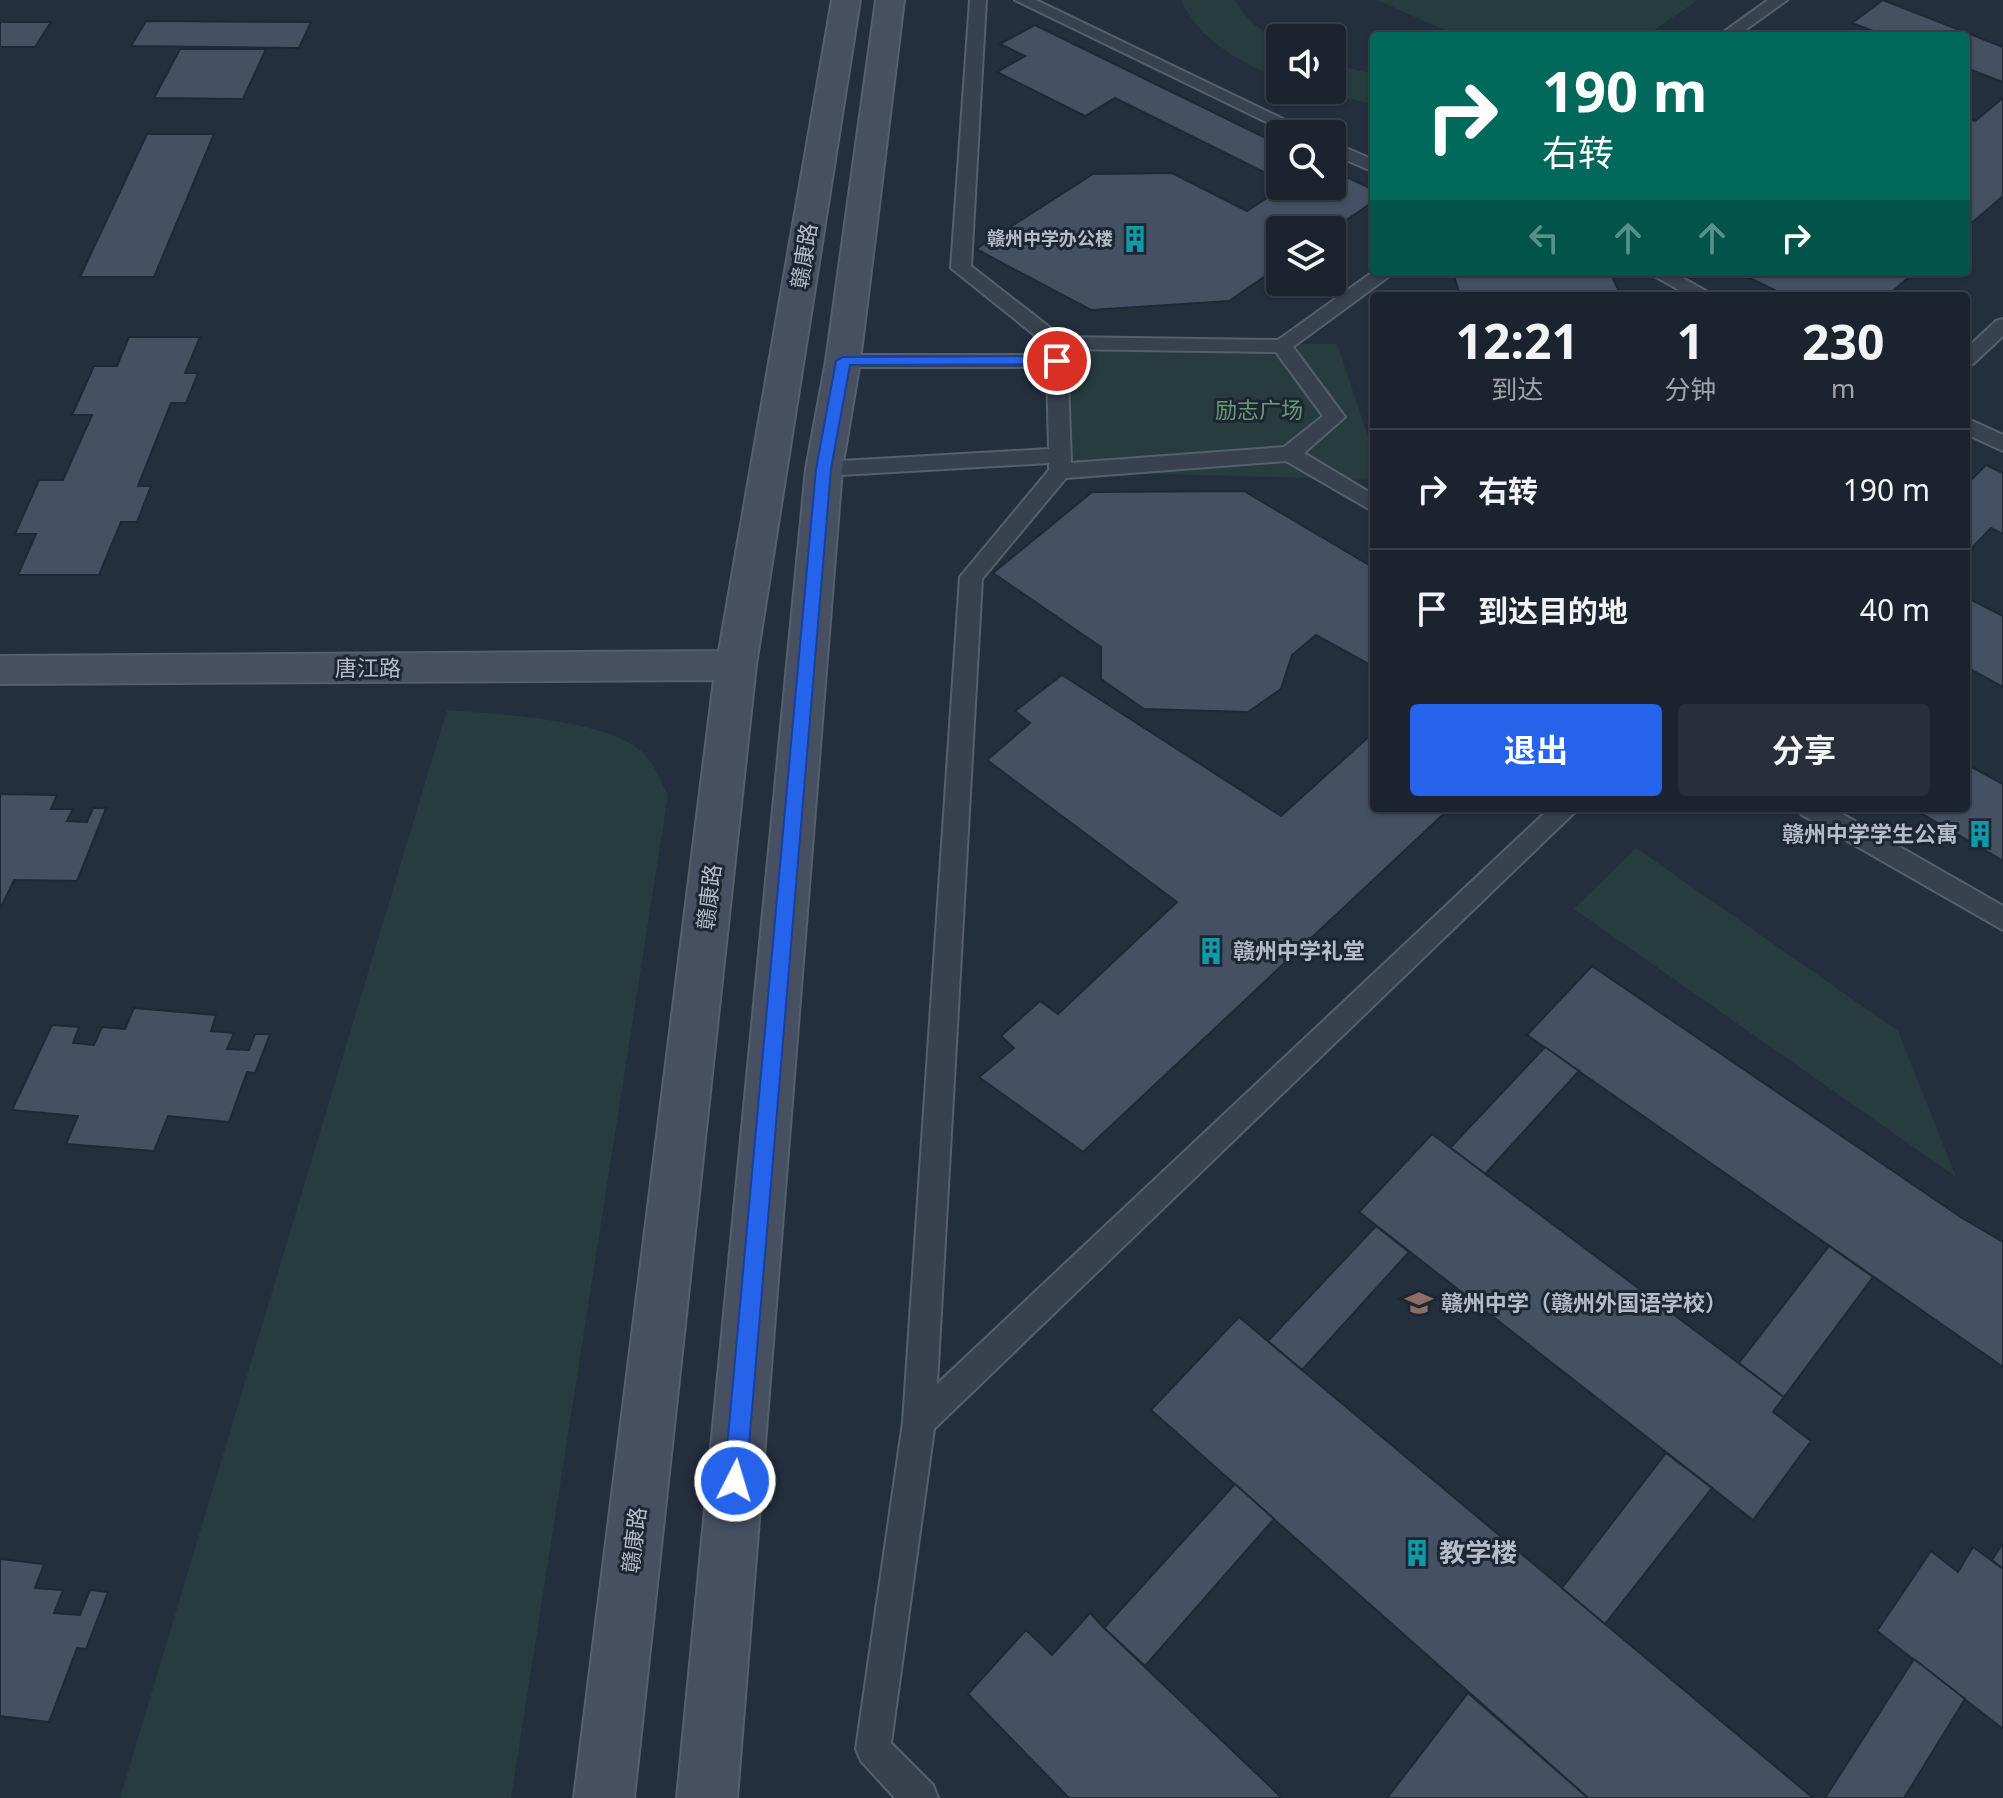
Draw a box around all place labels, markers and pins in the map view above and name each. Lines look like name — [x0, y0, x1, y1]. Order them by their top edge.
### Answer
building icon: 赣州中学办公楼 — [1120, 224, 1150, 254]
place label: 赣州中学办公楼 — [987, 226, 1113, 250]
pin — [1023, 327, 1091, 395]
place label: 赣州中学学生公寓 — [1782, 818, 1958, 848]
building icon: 赣州中学学生公寓 — [1965, 819, 1995, 849]
place label: 赣州中学礼堂 — [1233, 935, 1365, 965]
building icon: 赣州中学礼堂 — [1196, 936, 1226, 966]
place label: 赣州中学（赣州外国语学校） — [1441, 1287, 1727, 1317]
school or university icon: 赣州中学（赣州外国语学校） — [1404, 1288, 1434, 1318]
place label: 教学楼 — [1439, 1534, 1517, 1570]
building icon: 教学楼 — [1402, 1538, 1432, 1568]

